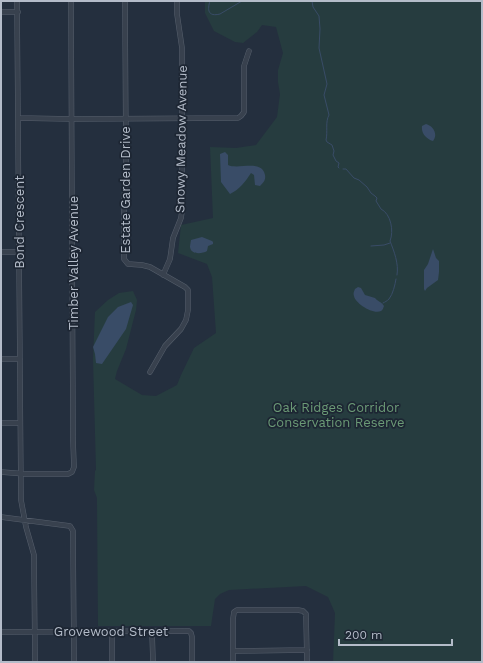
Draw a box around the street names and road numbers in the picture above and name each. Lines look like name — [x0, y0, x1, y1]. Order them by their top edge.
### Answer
street label: Snowy Meadow Avenue — [172, 65, 190, 213]
street label: Estate Garden Drive — [118, 126, 133, 254]
street label: Bond Crescent — [12, 175, 27, 269]
street label: Timber Valley Avenue — [66, 196, 81, 330]
street label: Grovewood Street — [54, 624, 169, 639]

